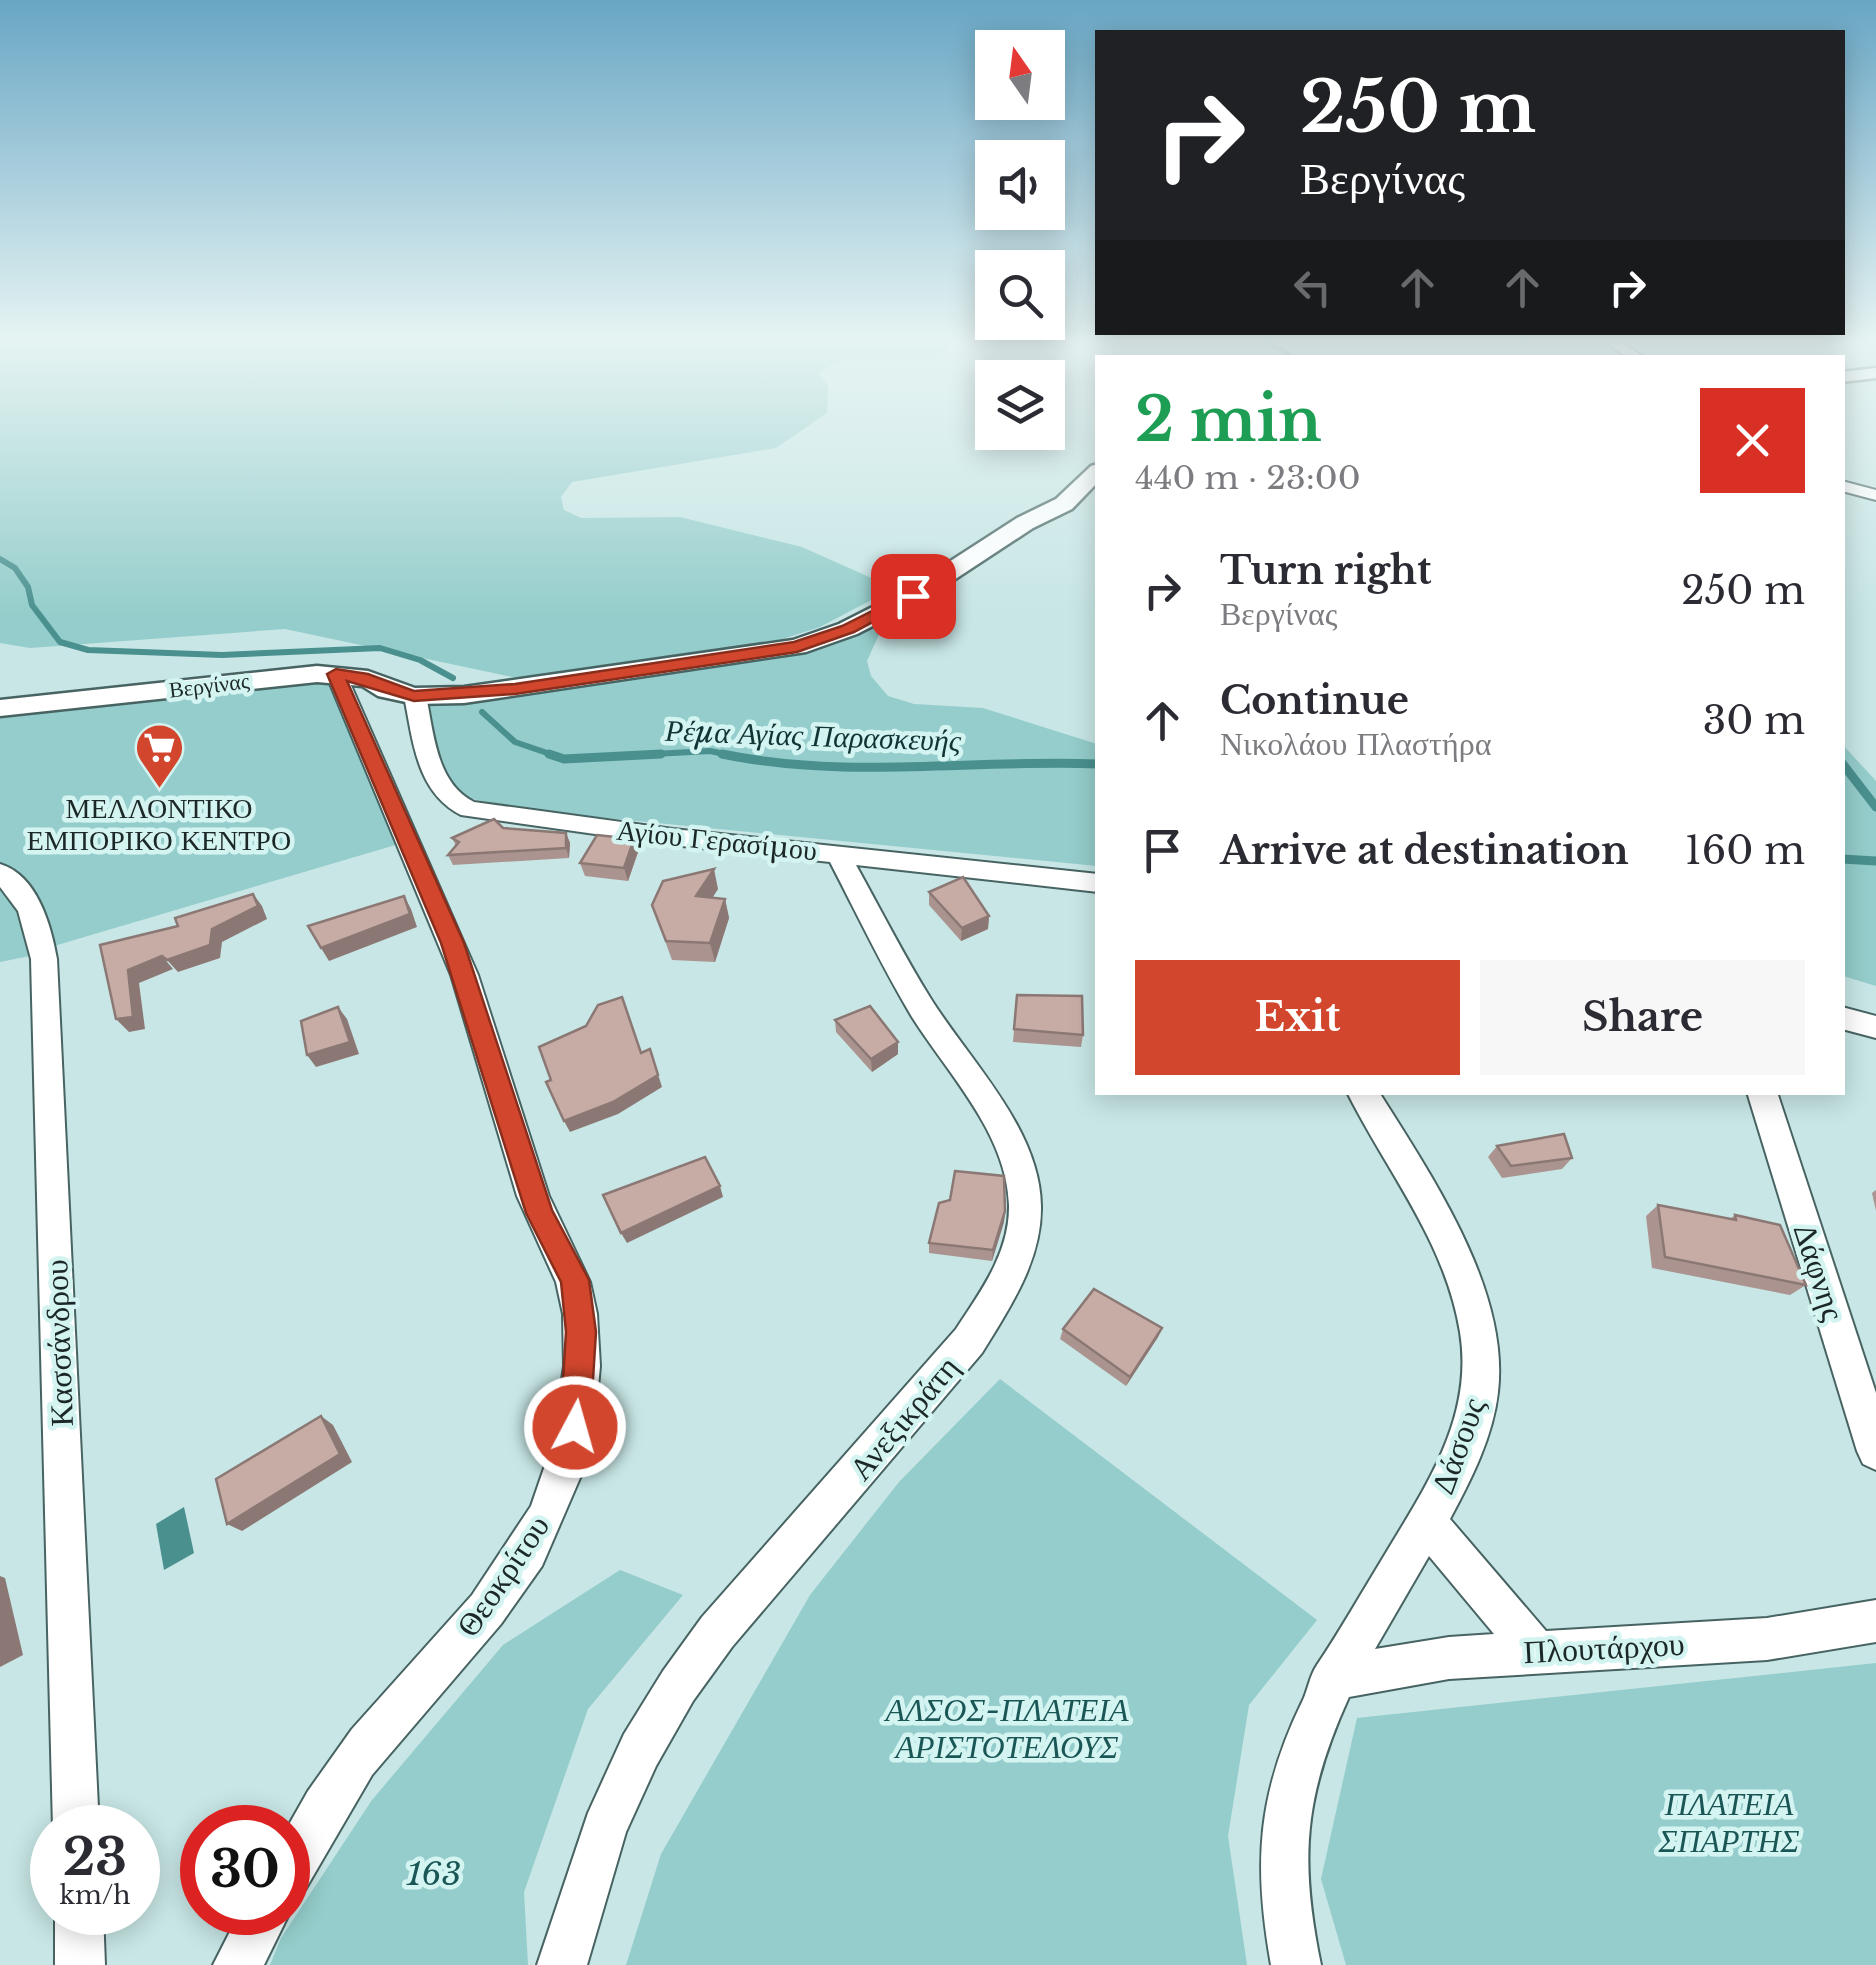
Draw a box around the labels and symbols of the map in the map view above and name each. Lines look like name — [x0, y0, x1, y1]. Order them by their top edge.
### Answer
north arrow — [975, 30, 1065, 120]
pin — [871, 554, 956, 639]
street label: Βεργίνας — [167, 667, 251, 704]
water label: Ρέμα Αγίας Παρασκευής — [663, 712, 962, 759]
supermarket icon: ΜΕΛΛΟΝΤΙΚΟ ΕΜΠΟΡΙΚΟ ΚΕΝΤΡΟ — [133, 722, 185, 790]
place label: ΜΕΛΛΟΝΤΙΚΟ ΕΜΠΟΡΙΚΟ ΚΕΝΤΡΟ — [27, 791, 291, 858]
street label: Αγίου Γερασίμου — [615, 813, 819, 868]
street label: Δάφνης — [1785, 1218, 1854, 1326]
street label: Κασσάνδρου — [36, 1259, 82, 1427]
street label: Ανεξικράτη — [840, 1348, 968, 1488]
position arrow — [523, 1375, 627, 1479]
street label: Δάσους — [1422, 1392, 1494, 1499]
street label: Θεοκρίτου — [448, 1508, 558, 1644]
street label: Πλουτάρχου — [1522, 1624, 1686, 1672]
park label: ΑΛΣΟΣ-ΠΛΑΤΕΙΑ ΑΡΙΣΤΟΤΕΛΟΥΣ — [883, 1690, 1129, 1767]
park label: ΠΛΑΤΕΙΑ ΣΠΑΡΤΗΣ — [1657, 1784, 1800, 1861]
speed limit sign: 30 — [180, 1805, 310, 1935]
park label: 163 — [406, 1854, 461, 1894]

